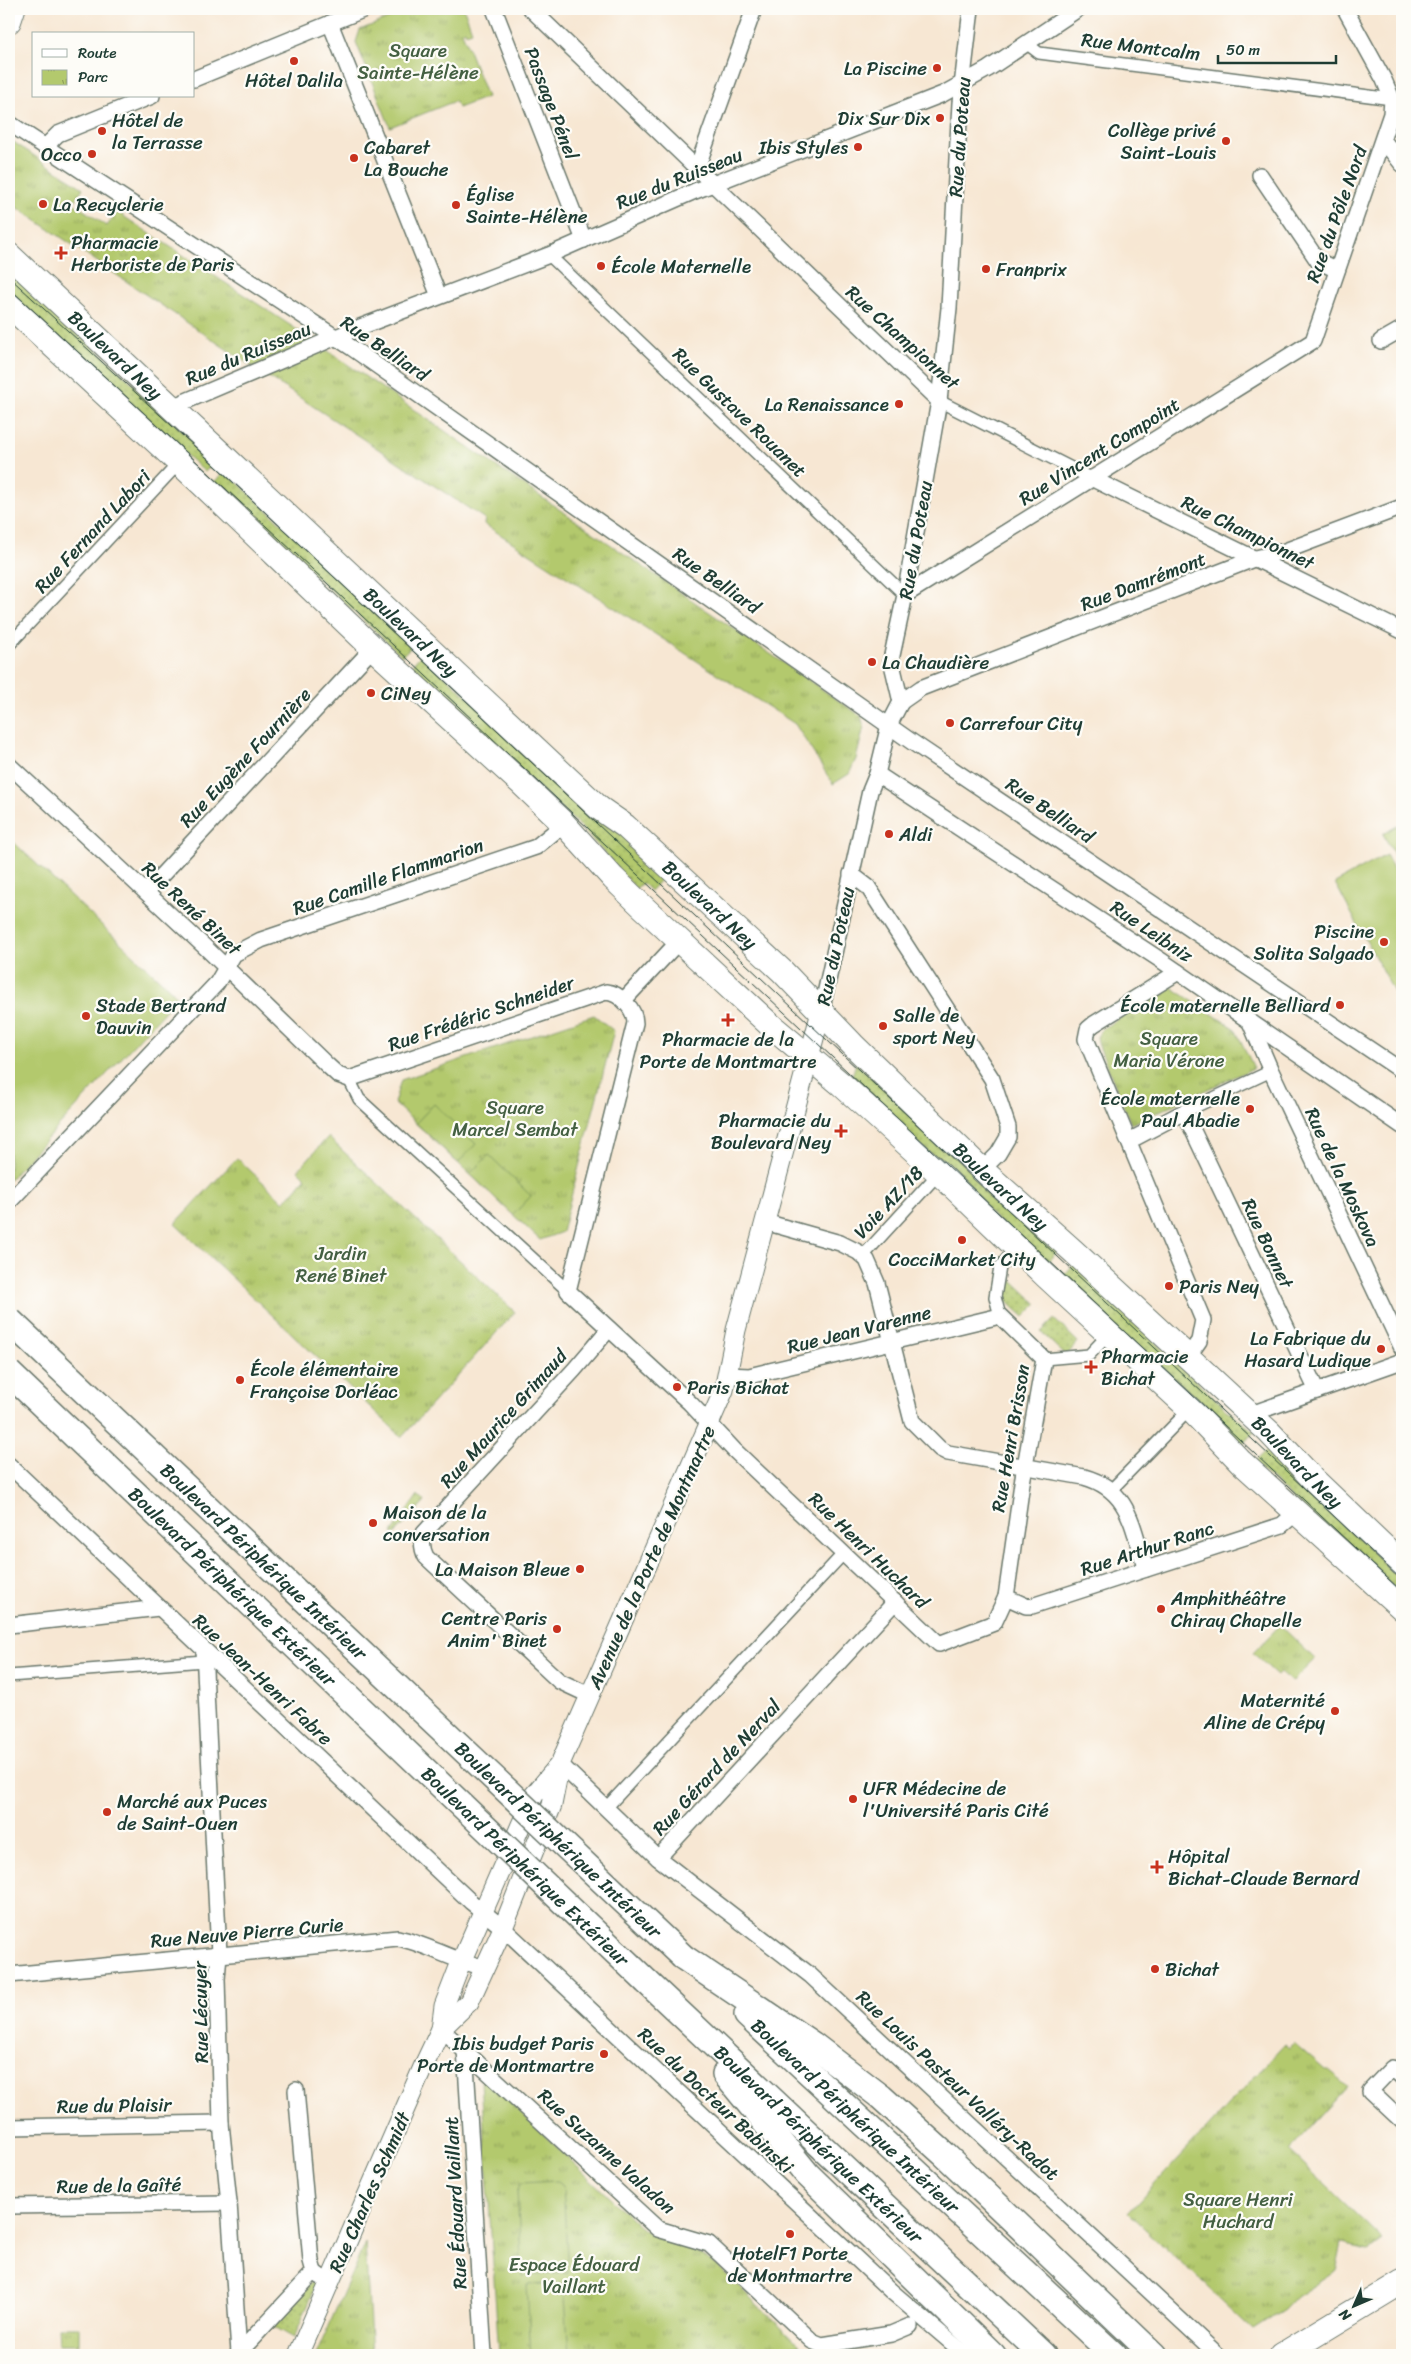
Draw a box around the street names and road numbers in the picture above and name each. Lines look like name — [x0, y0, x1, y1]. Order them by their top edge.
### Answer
street label: Rue Montcalm — [1080, 23, 1202, 70]
street label: Passage Pénel — [515, 42, 588, 165]
street label: Rue du Poteau — [939, 76, 980, 198]
street label: Rue du Ruisseau — [611, 138, 747, 219]
street label: Rue du Pôle Nord — [1296, 139, 1377, 287]
street label: Rue Championnet — [838, 277, 968, 399]
street label: Boulevard Ney — [60, 302, 170, 409]
street label: Rue Belliard — [334, 306, 438, 391]
street label: Rue du Ruisseau — [180, 312, 316, 395]
street label: Rue Gustave Rouanet — [665, 339, 815, 486]
street label: Rue Vincent Compoint — [1012, 388, 1187, 515]
street label: Rue Fernand Labori — [26, 461, 159, 601]
street label: Rue du Poteau — [889, 478, 942, 602]
street label: Rue Championnet — [1176, 486, 1321, 580]
street label: Rue Belliard — [666, 538, 769, 624]
street label: Rue Damrémont — [1076, 542, 1211, 621]
street label: Boulevard Ney — [355, 579, 466, 685]
street label: Rue Eugène Fournière — [171, 679, 320, 835]
street label: Rue Belliard — [999, 768, 1103, 853]
street label: Rue Camille Flammarion — [288, 828, 488, 925]
street label: Boulevard Ney — [654, 852, 765, 958]
street label: Rue René Binet — [134, 853, 250, 965]
street label: Rue du Poteau — [807, 884, 864, 1008]
street label: Rue Leibniz — [1103, 891, 1201, 972]
street label: Rue Frédéric Schneider — [384, 966, 580, 1061]
street label: Rue de la Moskova — [1296, 1102, 1390, 1253]
street label: Boulevard Ney — [945, 1134, 1056, 1239]
street label: Voie AZ/18 — [845, 1157, 932, 1247]
street label: Rue Bonnet — [1232, 1193, 1303, 1295]
street label: Rue Jean Varenne — [784, 1296, 935, 1363]
street label: Rue Maurice Grimaud — [431, 1340, 576, 1496]
street label: Rue Henri Brisson — [981, 1362, 1040, 1515]
street label: Boulevard Ney — [1244, 1407, 1351, 1517]
street label: Avenue de la Porte de Montmartre — [578, 1420, 725, 1695]
street label: Boulevard Périphérique Intérieur — [152, 1455, 376, 1669]
street label: Boulevard Périphérique Extérieur — [120, 1479, 345, 1696]
street label: Rue Henri Huchard — [800, 1484, 938, 1618]
street label: Rue Arthur Ranc — [1076, 1511, 1219, 1586]
street label: Rue Jean-Henri Fabre — [185, 1605, 341, 1754]
street label: Rue Gérard de Nerval — [644, 1691, 789, 1843]
street label: Boulevard Périphérique Intérieur — [447, 1733, 670, 1947]
street label: Boulevard Périphérique Extérieur — [413, 1758, 638, 1975]
street label: Rue Neuve Pierre Curie — [149, 1908, 345, 1957]
street label: Rue Lécuyer — [183, 1959, 218, 2063]
street label: Rue Louis Pasteur Valléry-Radot — [848, 1982, 1067, 2189]
street label: Boulevard Périphérique Intérieur — [743, 2010, 968, 2223]
street label: Rue du Docteur Babinski — [630, 2019, 802, 2182]
street label: Boulevard Périphérique Extérieur — [706, 2037, 932, 2252]
street label: Rue Suzanne Valadon — [530, 2080, 683, 2223]
street label: Rue du Plaisir — [57, 2088, 173, 2123]
street label: Rue Charles Schmidt — [319, 2105, 420, 2278]
street label: Rue Édouard Vaillant — [435, 2116, 476, 2290]
street label: Rue de la Gaîté — [56, 2168, 182, 2203]

